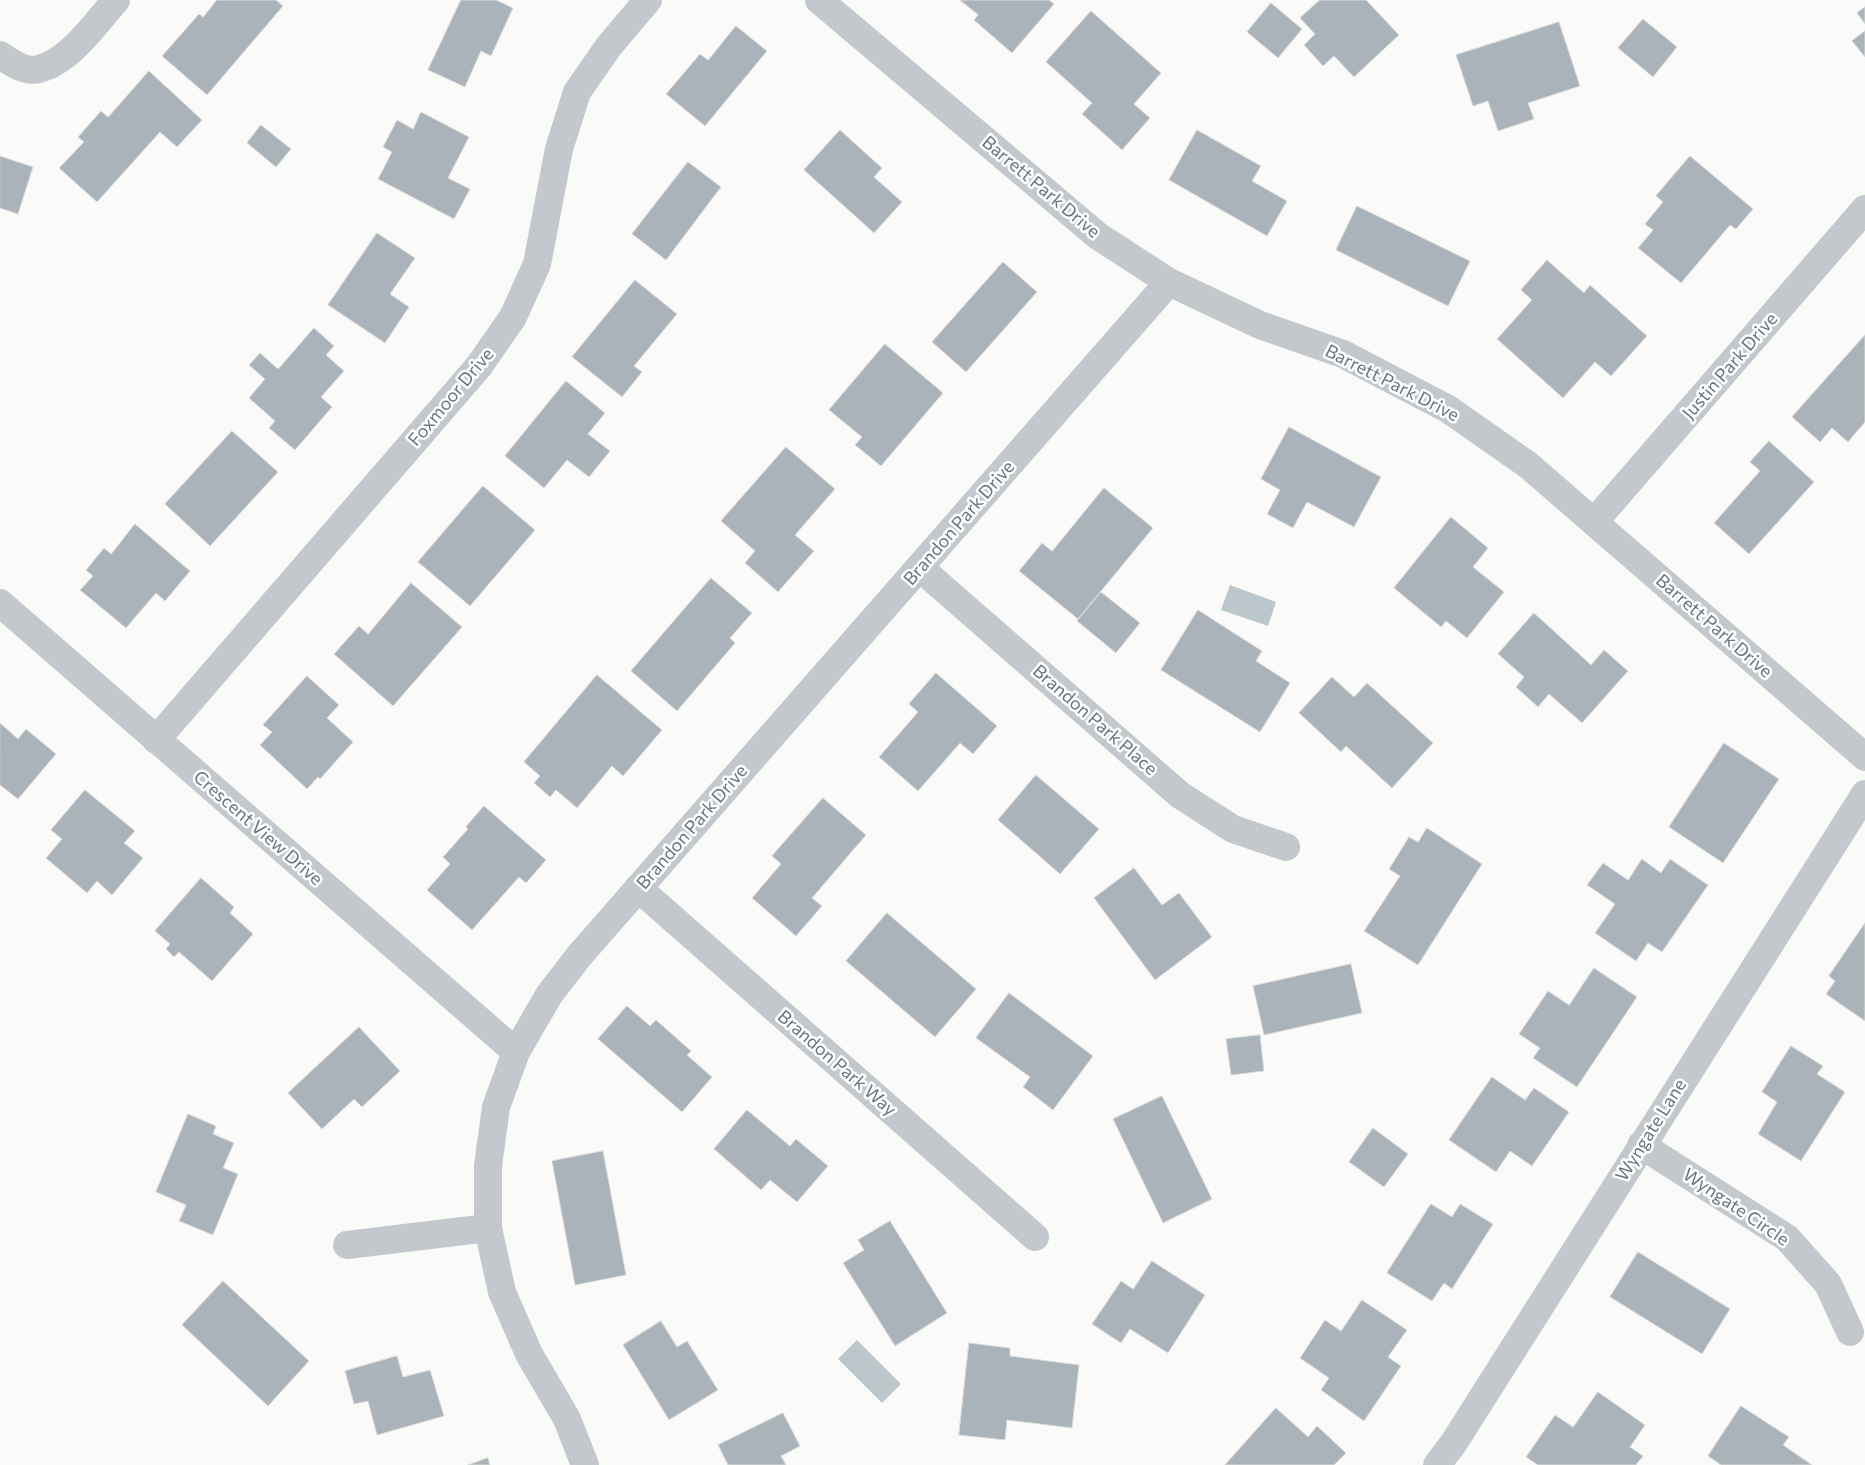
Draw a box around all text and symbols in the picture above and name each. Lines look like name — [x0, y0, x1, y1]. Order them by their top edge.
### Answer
street label: Barrett Park Drive — [978, 131, 1104, 243]
street label: Justin Park Drive — [1678, 308, 1782, 424]
street label: Barrett Park Drive — [1321, 340, 1463, 426]
street label: Foxmoor Drive — [404, 344, 498, 450]
street label: Brandon Park Drive — [899, 456, 1019, 590]
street label: Barrett Park Drive — [1651, 570, 1777, 682]
street label: Brandon Park Place — [1028, 660, 1162, 780]
street label: Brandon Park Drive — [632, 760, 752, 894]
street label: Crescent View Drive — [189, 766, 327, 890]
street label: Brandon Park Way — [773, 1006, 901, 1120]
street label: Wyngate Lane — [1611, 1075, 1691, 1185]
street label: Wyngate Circle — [1679, 1164, 1793, 1250]

